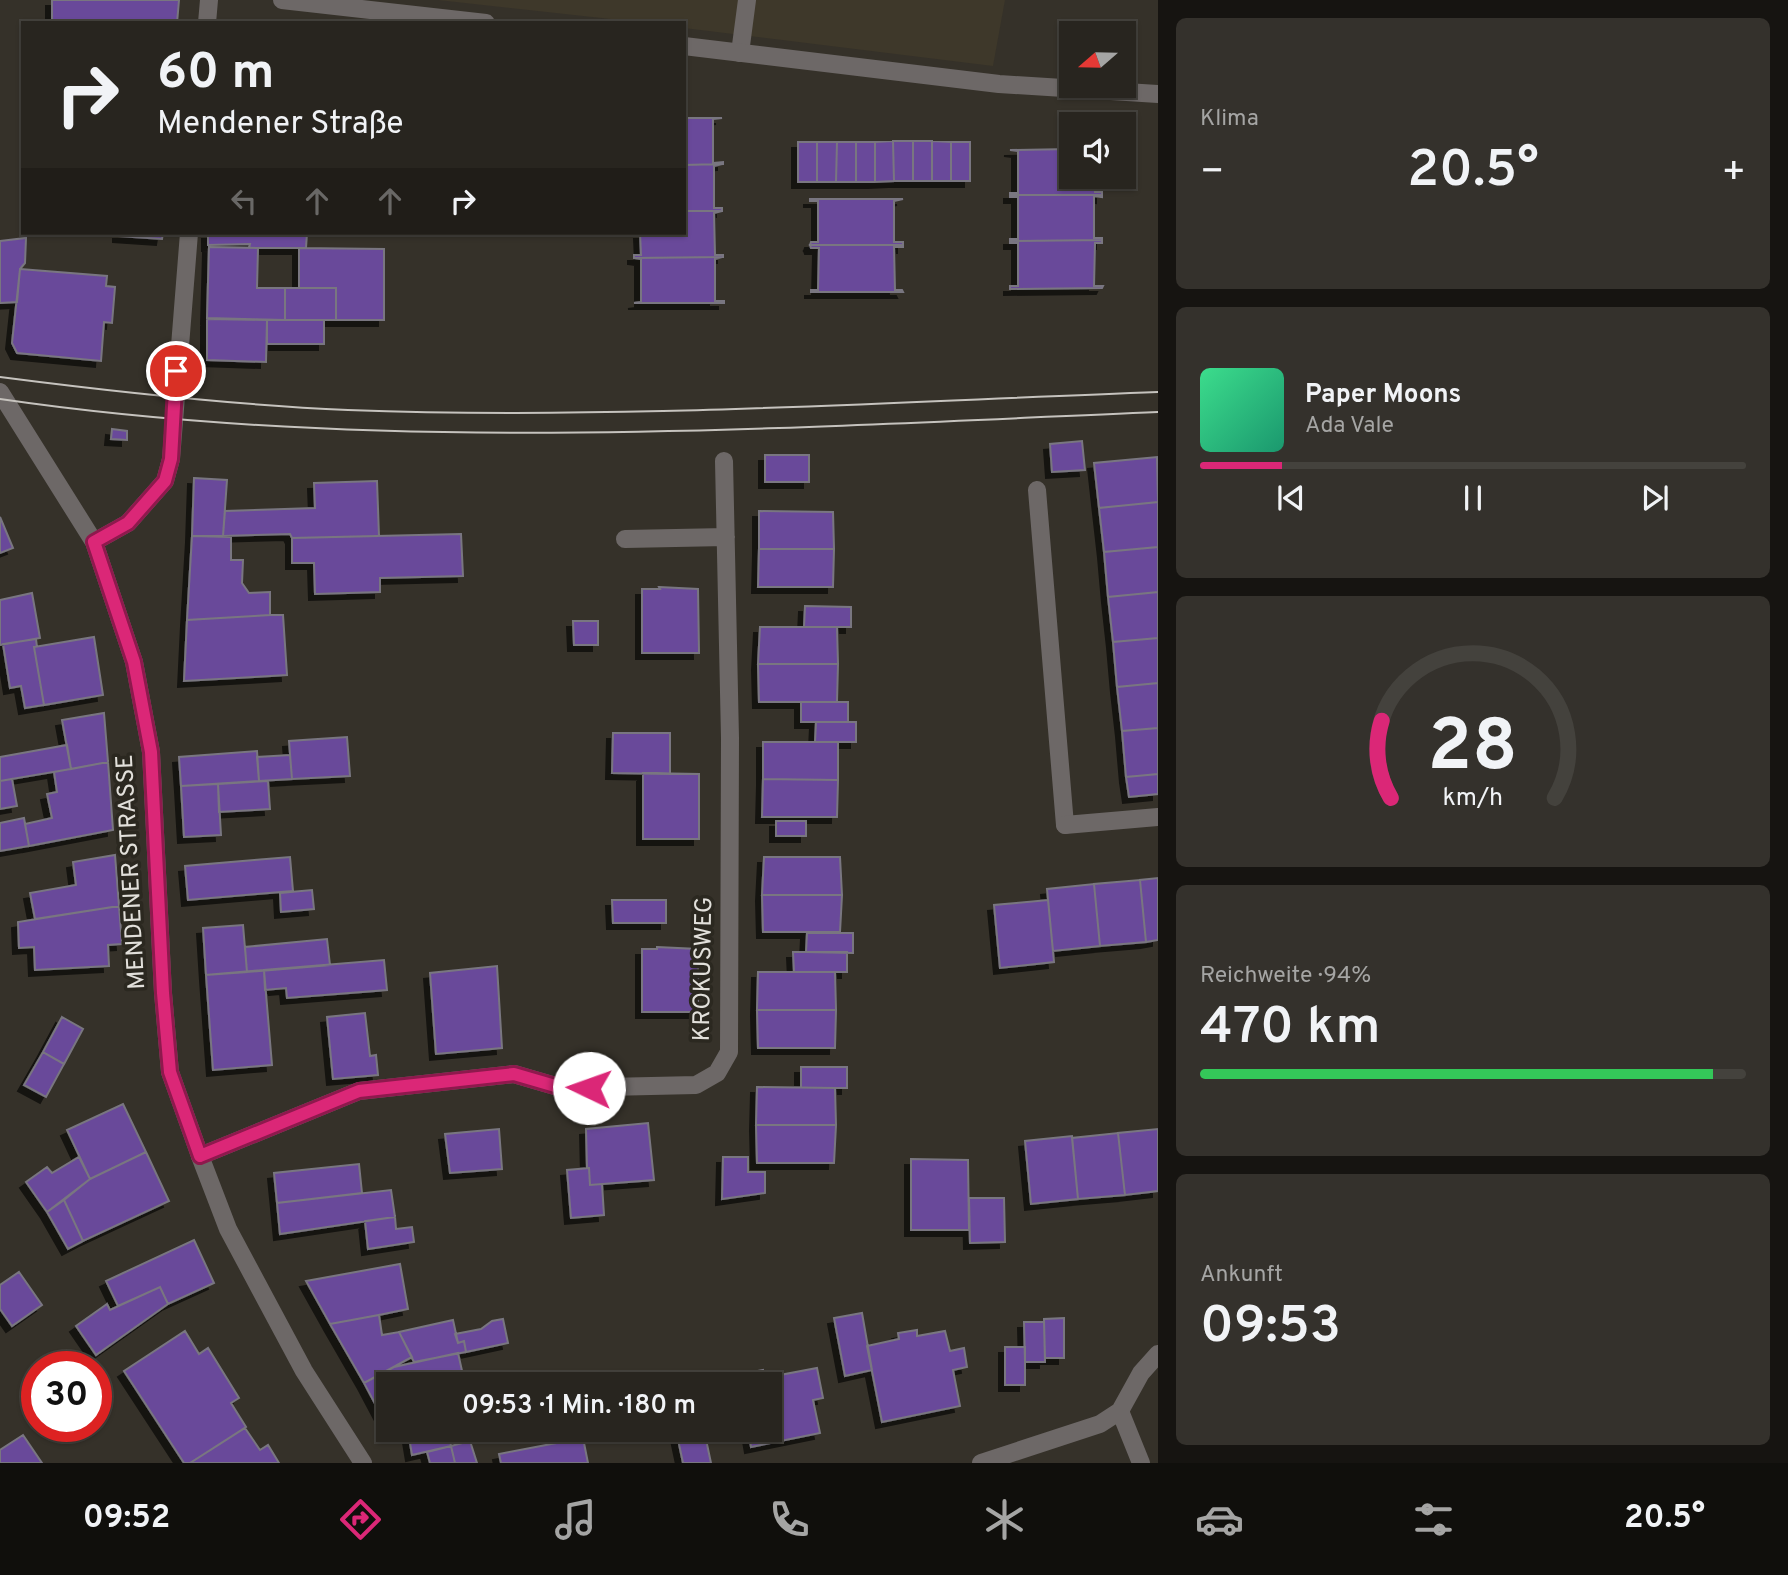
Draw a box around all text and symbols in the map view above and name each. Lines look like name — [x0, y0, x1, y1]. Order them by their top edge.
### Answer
north arrow — [1059, 21, 1136, 98]
map controls — [1059, 21, 1136, 189]
text: 60 m — [157, 44, 275, 106]
icon: right — [42, 49, 133, 140]
text: Mendener Straße — [157, 105, 404, 145]
text: Klima — [1200, 105, 1259, 134]
button: sound — [1059, 112, 1136, 189]
text: 20.5° — [1407, 139, 1539, 205]
text: − — [1200, 149, 1225, 198]
text: + — [1721, 149, 1746, 198]
icon: left — [225, 182, 263, 220]
icon: ahead — [298, 182, 336, 220]
icon: ahead — [371, 182, 409, 220]
icon: right — [444, 182, 482, 220]
pin — [146, 341, 206, 401]
icon: arrive — [157, 352, 195, 390]
text: Paper Moons — [1305, 379, 1461, 412]
text: Ada Vale — [1305, 412, 1394, 441]
icon: previous — [1272, 479, 1310, 517]
icon: pause — [1454, 479, 1492, 517]
icon: next — [1636, 479, 1674, 517]
text: 28 — [1428, 704, 1518, 796]
street label: MENDENER STRASSE — [111, 754, 153, 990]
text: km/h — [1443, 782, 1503, 814]
street label: KROKUSWEG — [688, 896, 720, 1042]
text: Reichweite · 94% — [1200, 962, 1371, 991]
text: 470 km — [1200, 996, 1381, 1062]
position arrow — [552, 1051, 626, 1125]
text: Ankunft — [1200, 1261, 1283, 1290]
text: 09:53 — [1200, 1295, 1341, 1361]
speed limit sign: 30 — [21, 1351, 112, 1442]
text: 09:53 · 1 Min. · 180 m — [462, 1390, 696, 1423]
icon: directions — [336, 1495, 385, 1544]
icon: music — [551, 1495, 600, 1544]
icon: phone — [765, 1495, 814, 1544]
icon: climate — [980, 1495, 1029, 1544]
icon: car — [1195, 1495, 1244, 1544]
icon: filters — [1409, 1495, 1458, 1544]
text: 09:52 — [83, 1499, 170, 1539]
text: 20.5° — [1624, 1499, 1705, 1539]

